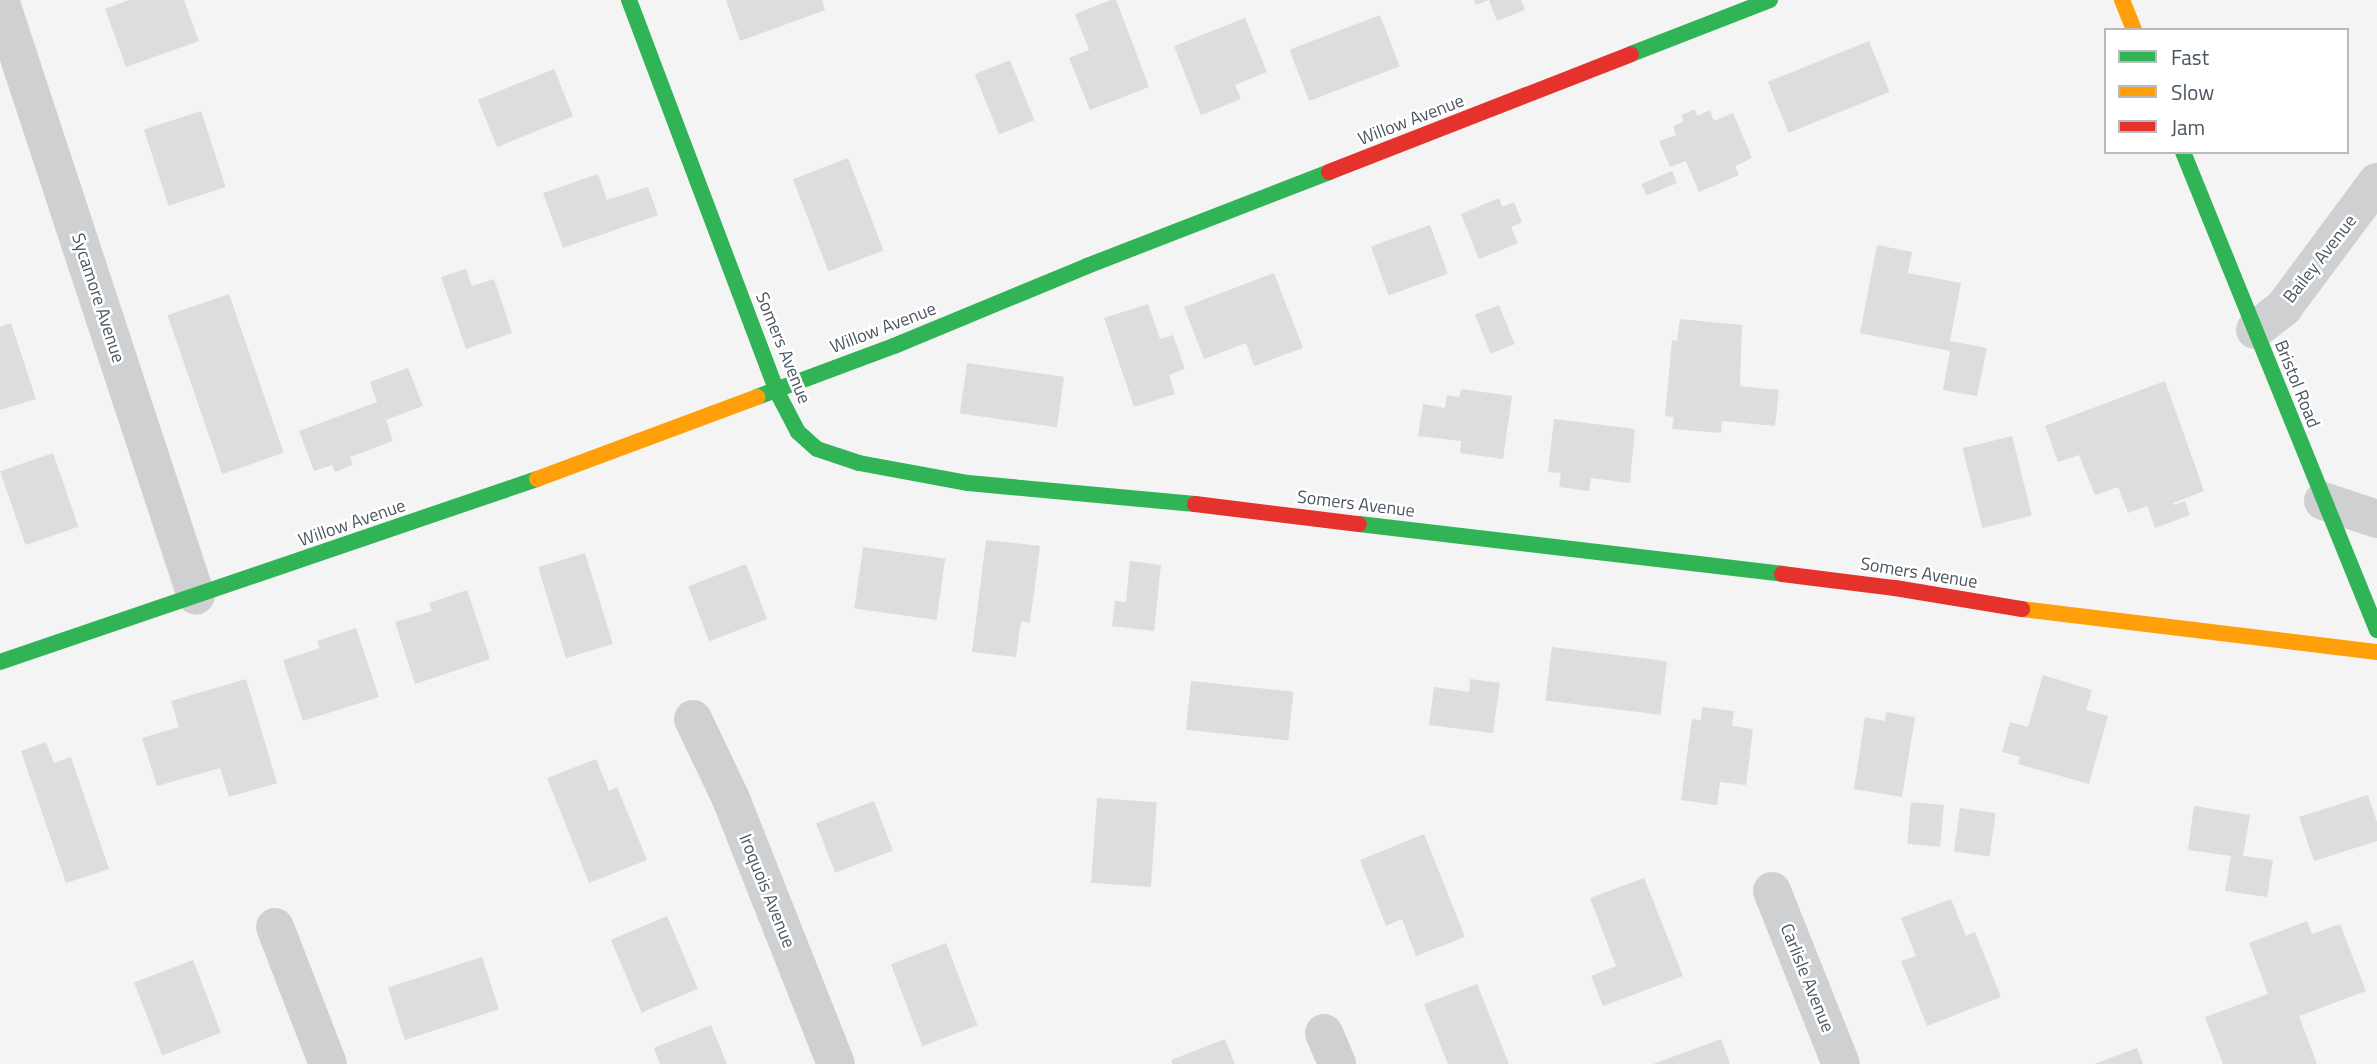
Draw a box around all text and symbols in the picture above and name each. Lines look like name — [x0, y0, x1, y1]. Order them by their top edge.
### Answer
legend — [2104, 28, 2349, 154]
text: Fast — [2171, 41, 2209, 73]
text: Slow — [2171, 76, 2214, 108]
street label: Willow Avenue — [1355, 90, 1467, 150]
text: Jam — [2171, 111, 2205, 143]
street label: Bailey Avenue — [2279, 211, 2361, 307]
street label: Sycamore Avenue — [67, 231, 129, 365]
street label: Somers Avenue — [751, 289, 815, 407]
street label: Willow Avenue — [827, 298, 939, 358]
street label: Bristol Road — [2270, 337, 2324, 431]
street label: Somers Avenue — [1296, 486, 1416, 522]
street label: Willow Avenue — [296, 495, 408, 551]
street label: Somers Avenue — [1859, 553, 1979, 593]
street label: Iroquois Avenue — [734, 831, 800, 951]
street label: Carlisle Avenue — [1775, 921, 1839, 1035]

